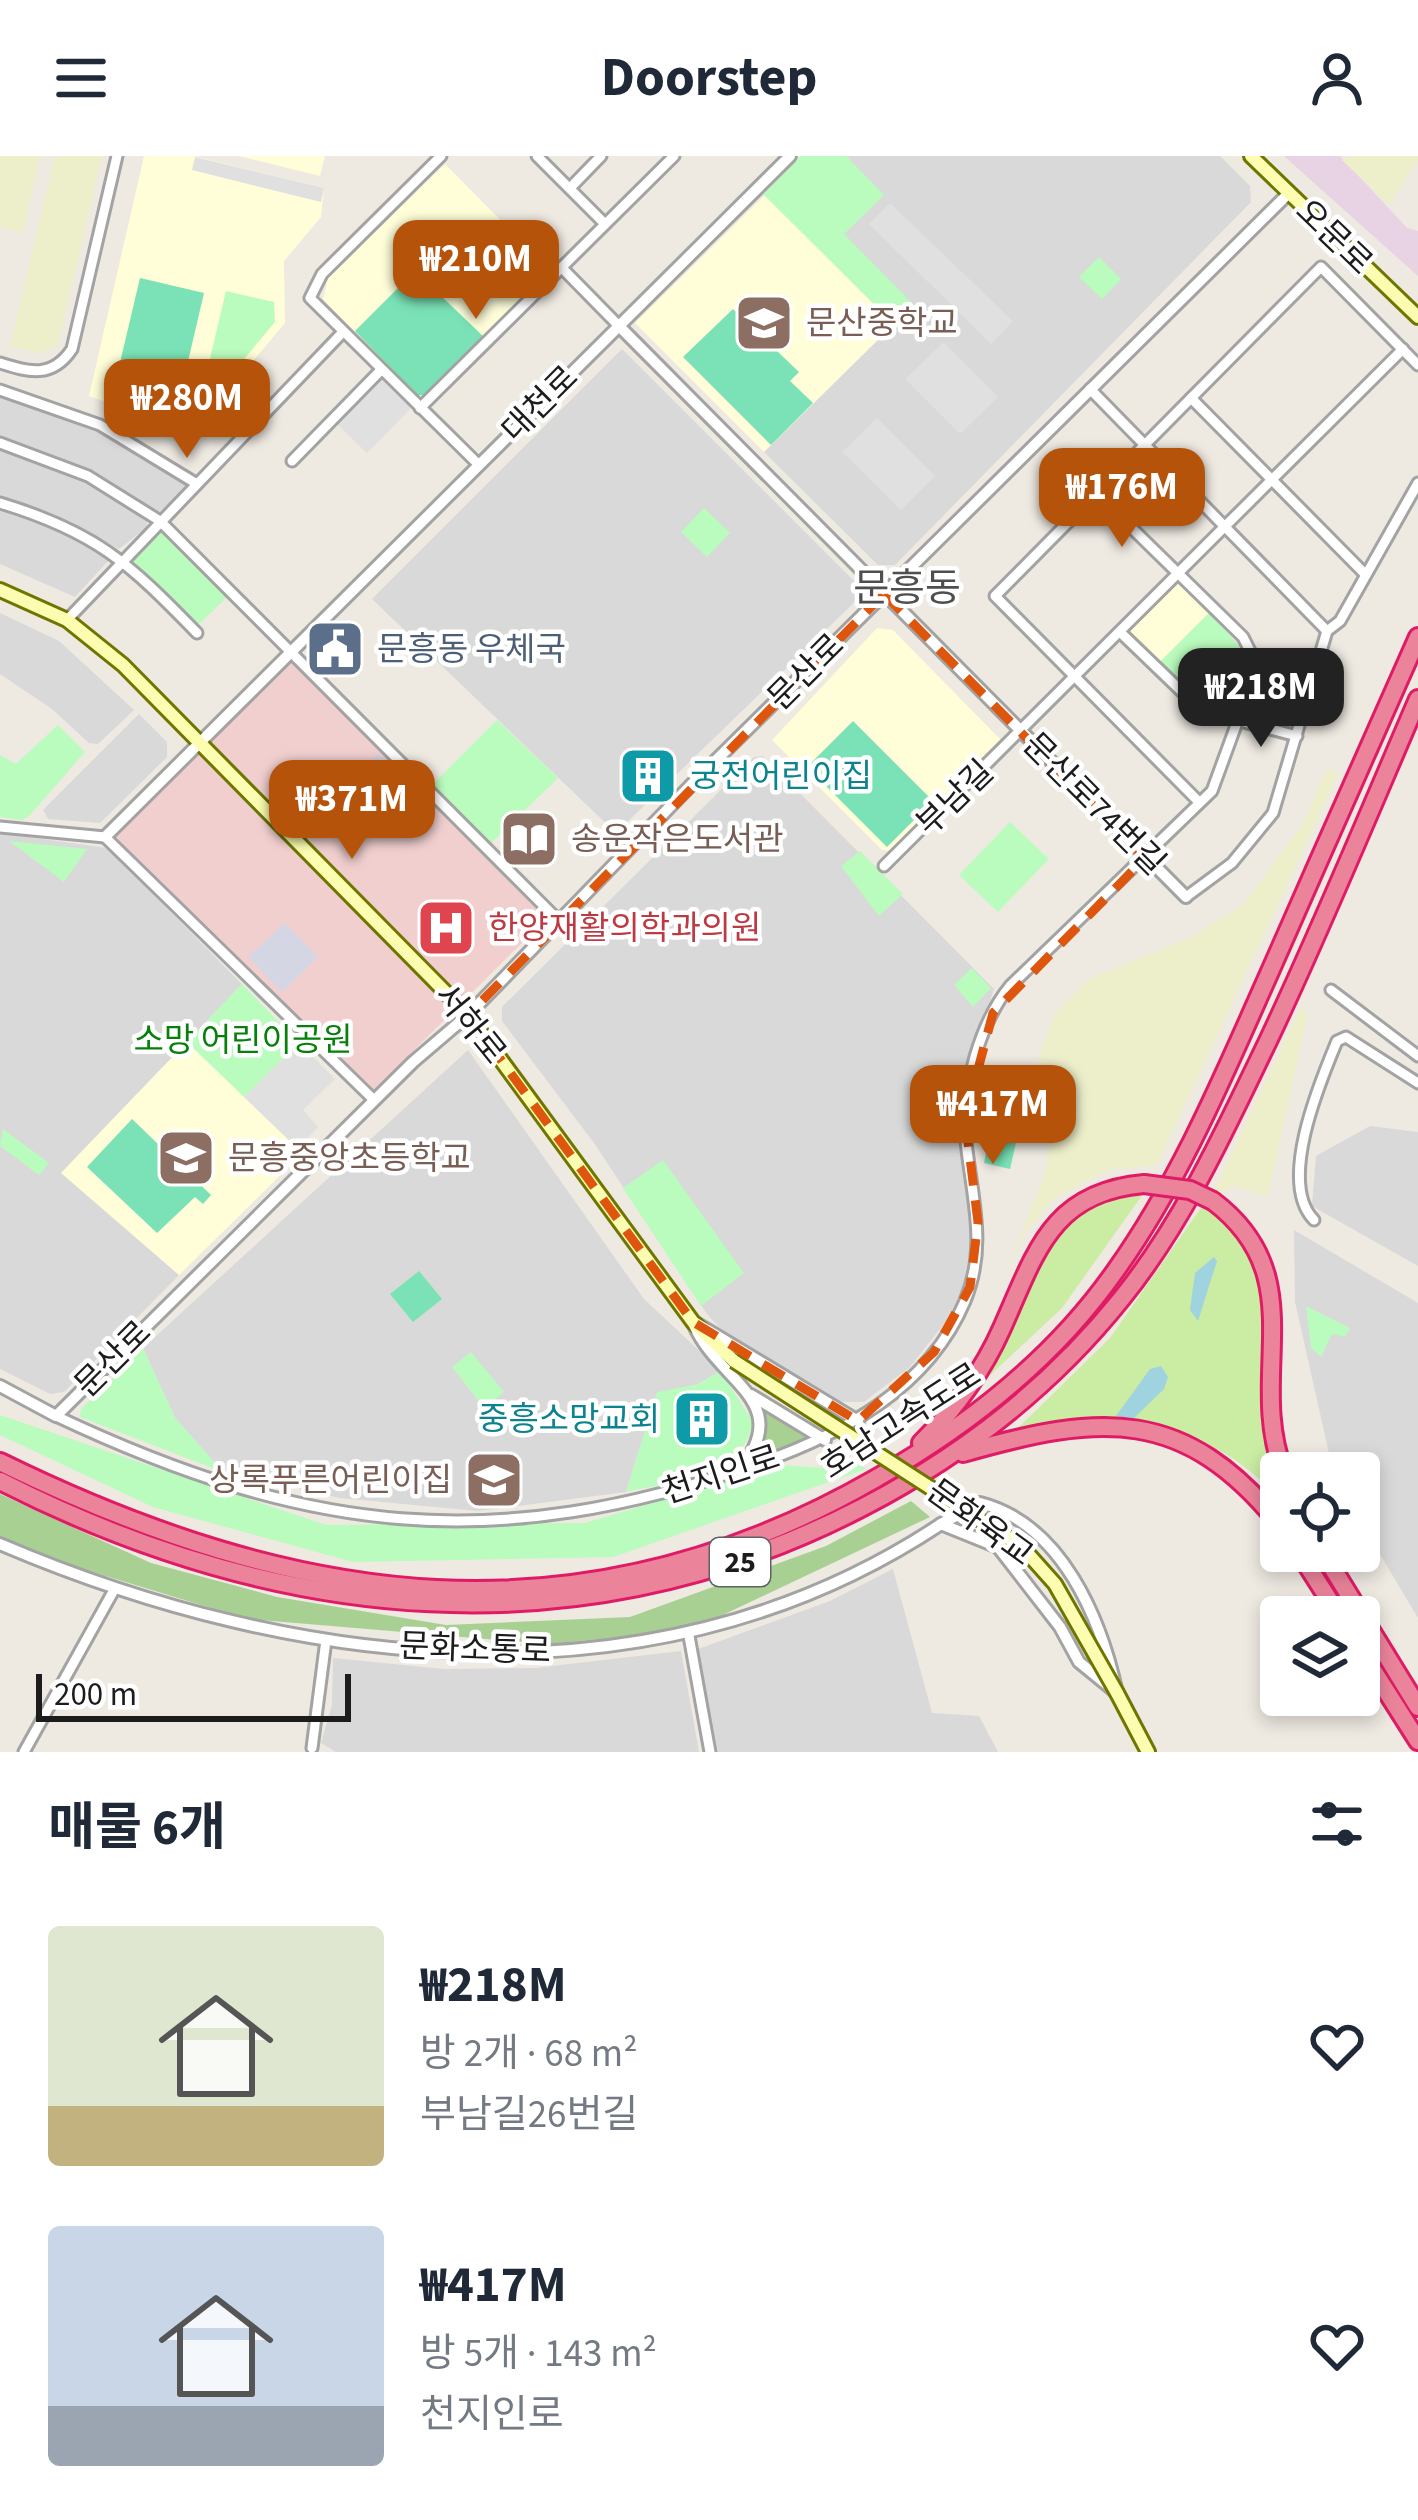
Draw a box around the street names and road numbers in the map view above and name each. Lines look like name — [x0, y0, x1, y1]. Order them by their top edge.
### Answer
street label: 오문로 — [1285, 188, 1383, 286]
street label: 대천로 — [491, 355, 589, 453]
street label: 문산로 — [757, 623, 855, 721]
street label: 문산로74번길 — [1012, 722, 1176, 886]
street label: 부남길 — [906, 749, 1004, 847]
street label: 서하로 — [423, 974, 517, 1074]
street label: 문산로 — [64, 1310, 162, 1408]
street label: 호남고속도로 — [812, 1352, 990, 1490]
street label: 천지인로 — [656, 1434, 786, 1516]
street label: 문화육교 — [917, 1468, 1043, 1578]
road number: 25 — [710, 1538, 770, 1586]
street label: 문화소통로 — [398, 1623, 552, 1675]

